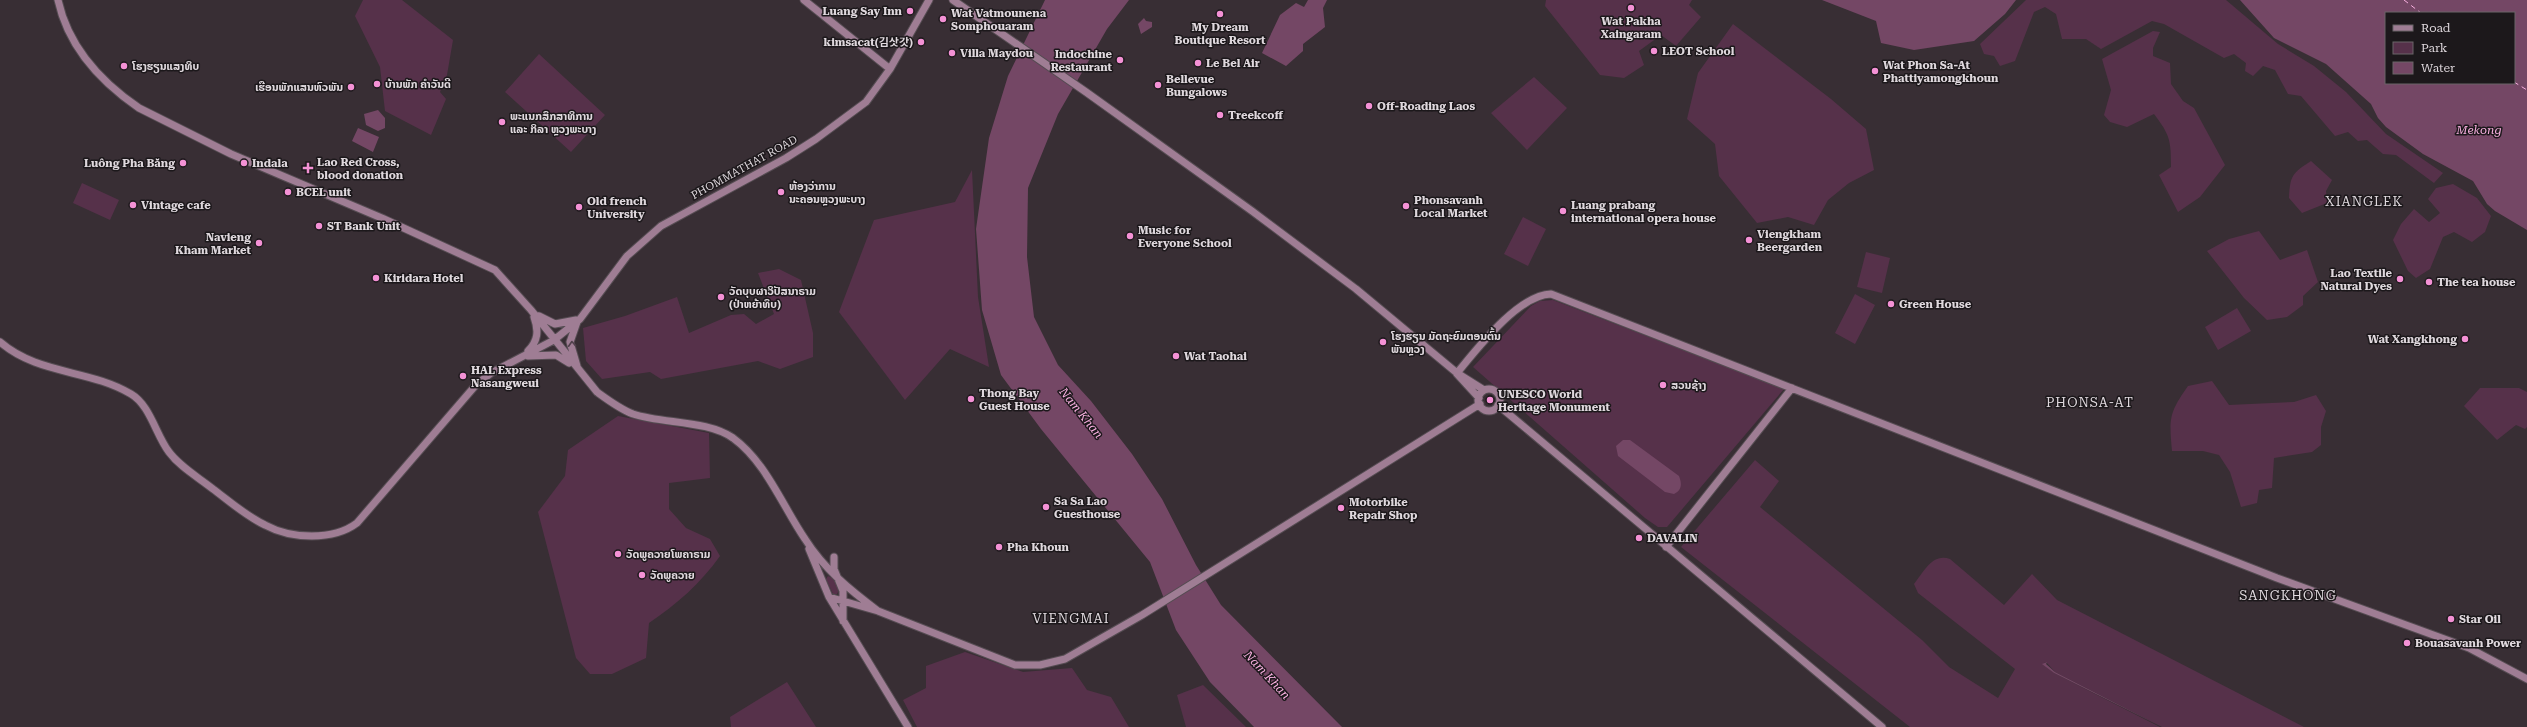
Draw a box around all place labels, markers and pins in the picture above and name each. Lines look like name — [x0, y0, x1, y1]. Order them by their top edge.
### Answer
marker: Wat Pakha Xaingaram — [1626, 3, 1636, 13]
place label: Luang Say Inn — [823, 5, 903, 18]
marker: Luang Say Inn — [905, 6, 915, 16]
place label: Wat Vatmounena Somphouaram — [951, 7, 1047, 33]
marker: My Dream Boutique Resort — [1215, 9, 1225, 19]
marker: Wat Vatmounena Somphouaram — [938, 14, 948, 24]
place label: Wat Pakha Xaingaram — [1601, 15, 1662, 41]
place label: My Dream Boutique Resort — [1174, 21, 1266, 47]
place label: kimsacat(김삿갓) — [824, 36, 913, 49]
marker: kimsacat(김삿갓) — [916, 37, 926, 47]
place label: LEOT School — [1662, 45, 1735, 58]
marker: LEOT School — [1649, 46, 1659, 56]
place label: Villa Maydou — [960, 47, 1034, 60]
marker: Villa Maydou — [947, 48, 957, 58]
place label: Indochine Restaurant — [1051, 48, 1113, 74]
marker: Indochine Restaurant — [1115, 55, 1125, 65]
place label: Le Bel Air — [1206, 57, 1260, 70]
marker: Le Bel Air — [1193, 58, 1203, 68]
place label: Wat Phon Sa-At Phattiyamongkhoun — [1883, 59, 1999, 85]
place label: ໂຮງຮຽນແສງທິບ — [131, 60, 199, 74]
marker: ໂຮງຮຽນແສງທິບ — [119, 61, 129, 71]
marker: Wat Phon Sa-At Phattiyamongkhoun — [1870, 66, 1880, 76]
place label: Bellevue Bungalows — [1166, 73, 1227, 99]
place label: ບ້ານພັກ ຄໍາວັນດີ — [385, 78, 451, 91]
marker: ບ້ານພັກ ຄໍາວັນດີ — [372, 79, 382, 89]
marker: Bellevue Bungalows — [1153, 80, 1163, 90]
place label: ເຮືອນພັກແສນຫົວພັນ — [255, 81, 343, 94]
marker: ເຮືອນພັກແສນຫົວພັນ — [346, 82, 356, 92]
place label: Off-Roading Laos — [1377, 100, 1475, 113]
marker: Off-Roading Laos — [1364, 101, 1374, 111]
place label: Treekcoff — [1228, 109, 1283, 122]
place label: ພະແນກສຶກສາທິການ ແລະ ກິລາ ຫຼວງພະບາງ — [510, 110, 596, 136]
marker: Treekcoff — [1215, 110, 1225, 120]
marker: ພະແນກສຶກສາທິການ ແລະ ກິລາ ຫຼວງພະບາງ — [497, 117, 507, 127]
place label: Lao Red Cross, blood donation — [317, 156, 404, 182]
place label: Luông Pha Băng — [84, 157, 175, 170]
place label: Indala — [252, 157, 288, 170]
marker: Luông Pha Băng — [178, 158, 188, 168]
marker: Indala — [239, 158, 249, 168]
marker: Lao Red Cross, blood donation — [302, 162, 314, 174]
place label: ຫ້ອງວ່າການ ນະຄອນຫຼວງພະບາງ — [789, 180, 865, 206]
place label: BCEL unit — [296, 186, 352, 199]
marker: BCEL unit — [283, 187, 293, 197]
marker: ຫ້ອງວ່າການ ນະຄອນຫຼວງພະບາງ — [776, 187, 786, 197]
place label: Phonsavanh Local Market — [1414, 194, 1488, 220]
place label: Old french University — [587, 195, 647, 221]
place label: Vintage cafe — [141, 199, 211, 212]
place label: Luang prabang international opera house — [1571, 199, 1717, 225]
marker: Vintage cafe — [128, 200, 138, 210]
marker: Phonsavanh Local Market — [1401, 201, 1411, 211]
marker: Old french University — [574, 202, 584, 212]
marker: Luang prabang international opera house — [1558, 206, 1568, 216]
place label: ST Bank Unit — [327, 220, 401, 233]
marker: ST Bank Unit — [314, 221, 324, 231]
place label: Music for Everyone School — [1138, 224, 1232, 250]
place label: Viengkham Beergarden — [1757, 228, 1823, 254]
place label: Navieng Kham Market — [175, 231, 252, 257]
marker: Music for Everyone School — [1125, 231, 1135, 241]
marker: Viengkham Beergarden — [1744, 235, 1754, 245]
marker: Navieng Kham Market — [254, 238, 264, 248]
place label: Lao Textile Natural Dyes — [2320, 267, 2393, 293]
place label: Kiridara Hotel — [384, 272, 464, 285]
marker: Kiridara Hotel — [371, 273, 381, 283]
marker: Lao Textile Natural Dyes — [2395, 274, 2405, 284]
place label: The tea house — [2437, 276, 2516, 289]
marker: The tea house — [2424, 277, 2434, 287]
place label: ວັດບຸບຜາວິປັສນາຣາມ (ປ່າຫຍ້າທຶບ) — [729, 285, 816, 311]
marker: ວັດບຸບຜາວິປັສນາຣາມ (ປ່າຫຍ້າທຶບ) — [716, 292, 726, 302]
place label: Green House — [1899, 298, 1972, 311]
marker: Green House — [1886, 299, 1896, 309]
place label: ໂຮງຮຽນ ມັດຖະຍົມຕອນຕົ້ນ ພັນຫຼວງ — [1390, 327, 1501, 356]
place label: Wat Xangkhong — [2368, 333, 2457, 346]
marker: Wat Xangkhong — [2460, 334, 2470, 344]
marker: ໂຮງຮຽນ ມັດຖະຍົມຕອນຕົ້ນ ພັນຫຼວງ — [1378, 337, 1388, 347]
place label: Wat Taohai — [1184, 350, 1247, 363]
marker: Wat Taohai — [1171, 351, 1181, 361]
place label: HAL Express Nasangweui — [471, 364, 542, 390]
marker: HAL Express Nasangweui — [458, 371, 468, 381]
place label: ສວນຊ້າງ — [1671, 379, 1706, 392]
marker: ສວນຊ້າງ — [1658, 380, 1668, 390]
place label: Thong Bay Guest House — [979, 387, 1050, 413]
place label: UNESCO World Heritage Monument — [1498, 388, 1611, 414]
marker: Thong Bay Guest House — [966, 394, 976, 404]
marker: UNESCO World Heritage Monument — [1485, 395, 1495, 405]
place label: Sa Sa Lao Guesthouse — [1054, 495, 1121, 521]
place label: Motorbike Repair Shop — [1349, 496, 1418, 522]
marker: Sa Sa Lao Guesthouse — [1041, 502, 1051, 512]
marker: Motorbike Repair Shop — [1336, 503, 1346, 513]
place label: DAVALIN — [1647, 532, 1698, 545]
marker: DAVALIN — [1634, 533, 1644, 543]
place label: Pha Khoun — [1007, 541, 1070, 554]
marker: Pha Khoun — [994, 542, 1004, 552]
place label: ວັດພູຄວາຍໂພຄາຣາມ — [626, 548, 711, 561]
marker: ວັດພູຄວາຍໂພຄາຣາມ — [613, 549, 623, 559]
place label: ວັດພູຄວາຍ — [650, 569, 695, 582]
marker: ວັດພູຄວາຍ — [637, 570, 647, 580]
place label: Star Oil — [2459, 613, 2501, 626]
marker: Star Oil — [2446, 614, 2456, 624]
place label: Bouasavanh Power — [2415, 637, 2521, 650]
marker: Bouasavanh Power — [2402, 638, 2412, 648]

